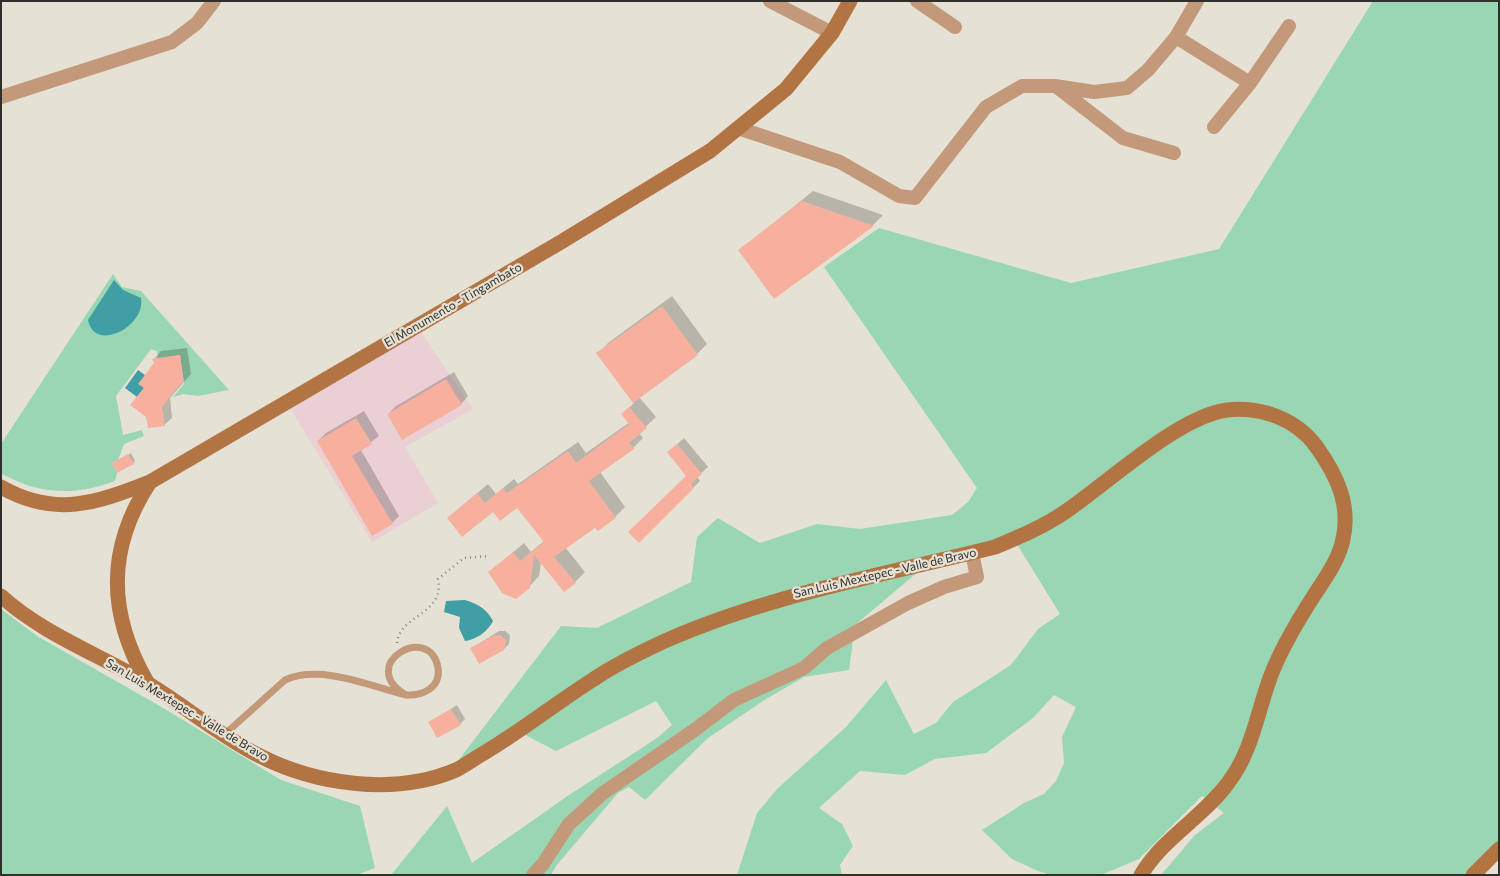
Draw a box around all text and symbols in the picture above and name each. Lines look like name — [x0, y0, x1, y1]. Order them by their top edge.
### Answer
street label: El Monumento - Tingambato — [382, 260, 524, 350]
street label: San Luis Mextepec - Valle de Bravo — [792, 545, 978, 601]
street label: San Luis Mextepec - Valle de Bravo — [103, 656, 271, 764]

